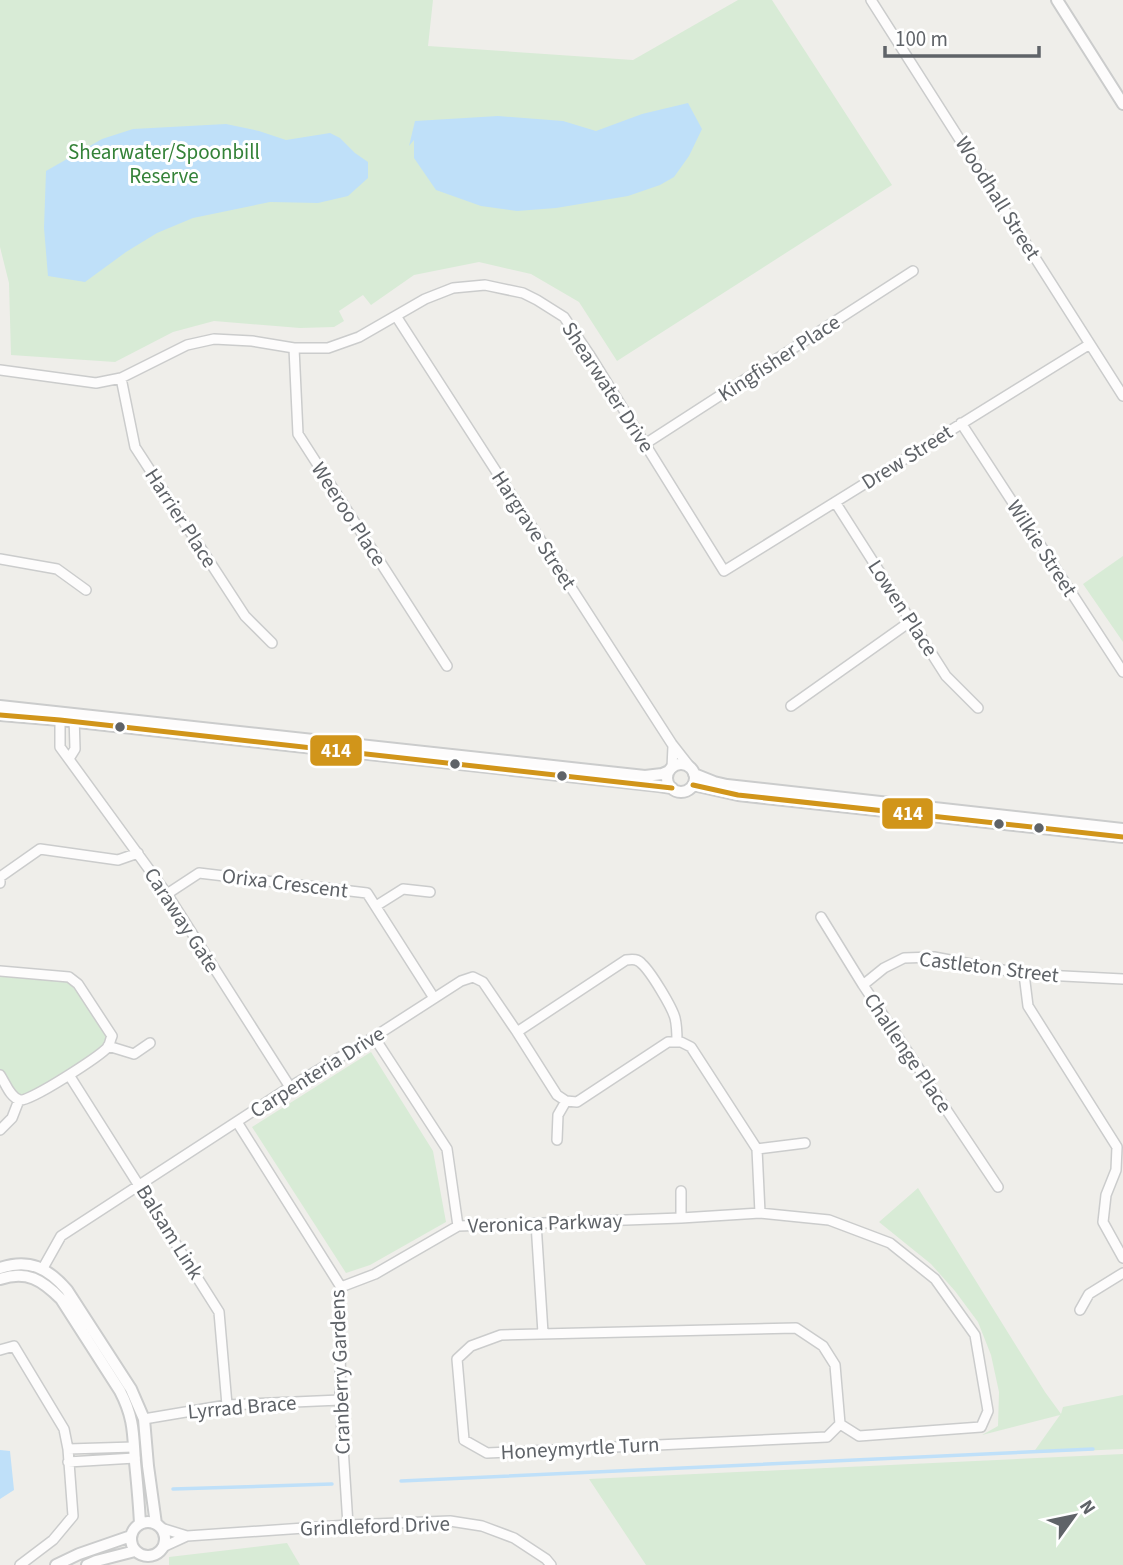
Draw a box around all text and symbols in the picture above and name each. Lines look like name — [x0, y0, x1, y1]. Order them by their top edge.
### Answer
scale bar — [885, 14, 1039, 58]
text: 100 m — [895, 24, 948, 54]
street label: Woodhall Street — [948, 130, 1048, 266]
park label: Shearwater/Spoonbill Reserve — [68, 137, 260, 191]
street label: Kingfisher Place — [712, 307, 846, 409]
street label: Shearwater Drive — [554, 316, 662, 458]
street label: Drew Street — [856, 417, 958, 497]
street label: Weeroo Place — [304, 456, 394, 572]
street label: Harrier Place — [138, 462, 224, 574]
street label: Hargrave Street — [484, 465, 584, 595]
street label: Wilkie Street — [1000, 494, 1084, 602]
street label: Lowen Place — [861, 554, 945, 662]
unlabelled marker — [113, 720, 127, 734]
line badge: 414 — [309, 734, 363, 767]
text: 414 — [321, 738, 351, 765]
unlabelled marker — [448, 757, 462, 771]
unlabelled marker — [555, 769, 569, 783]
line badge: 414 — [881, 797, 934, 830]
text: 414 — [893, 801, 923, 828]
unlabelled marker — [992, 817, 1006, 831]
unlabelled marker — [1032, 821, 1046, 835]
street label: Orixa Crescent — [220, 860, 350, 906]
street label: Caraway Gate — [137, 862, 227, 978]
street label: Castleton Street — [918, 944, 1060, 990]
street label: Challenge Place — [857, 987, 959, 1119]
street label: Carpenteria Drive — [244, 1019, 390, 1125]
street label: Balsam Link — [129, 1179, 211, 1286]
street label: Veronica Parkway — [467, 1205, 623, 1241]
street label: Cranberry Gardens — [322, 1289, 358, 1455]
street label: Lyrrad Brace — [186, 1387, 298, 1427]
street label: Honeymyrtle Turn — [500, 1429, 660, 1467]
north arrow — [1039, 1481, 1109, 1551]
text: N — [1072, 1495, 1102, 1520]
street label: Grindleford Drive — [300, 1508, 450, 1544]

